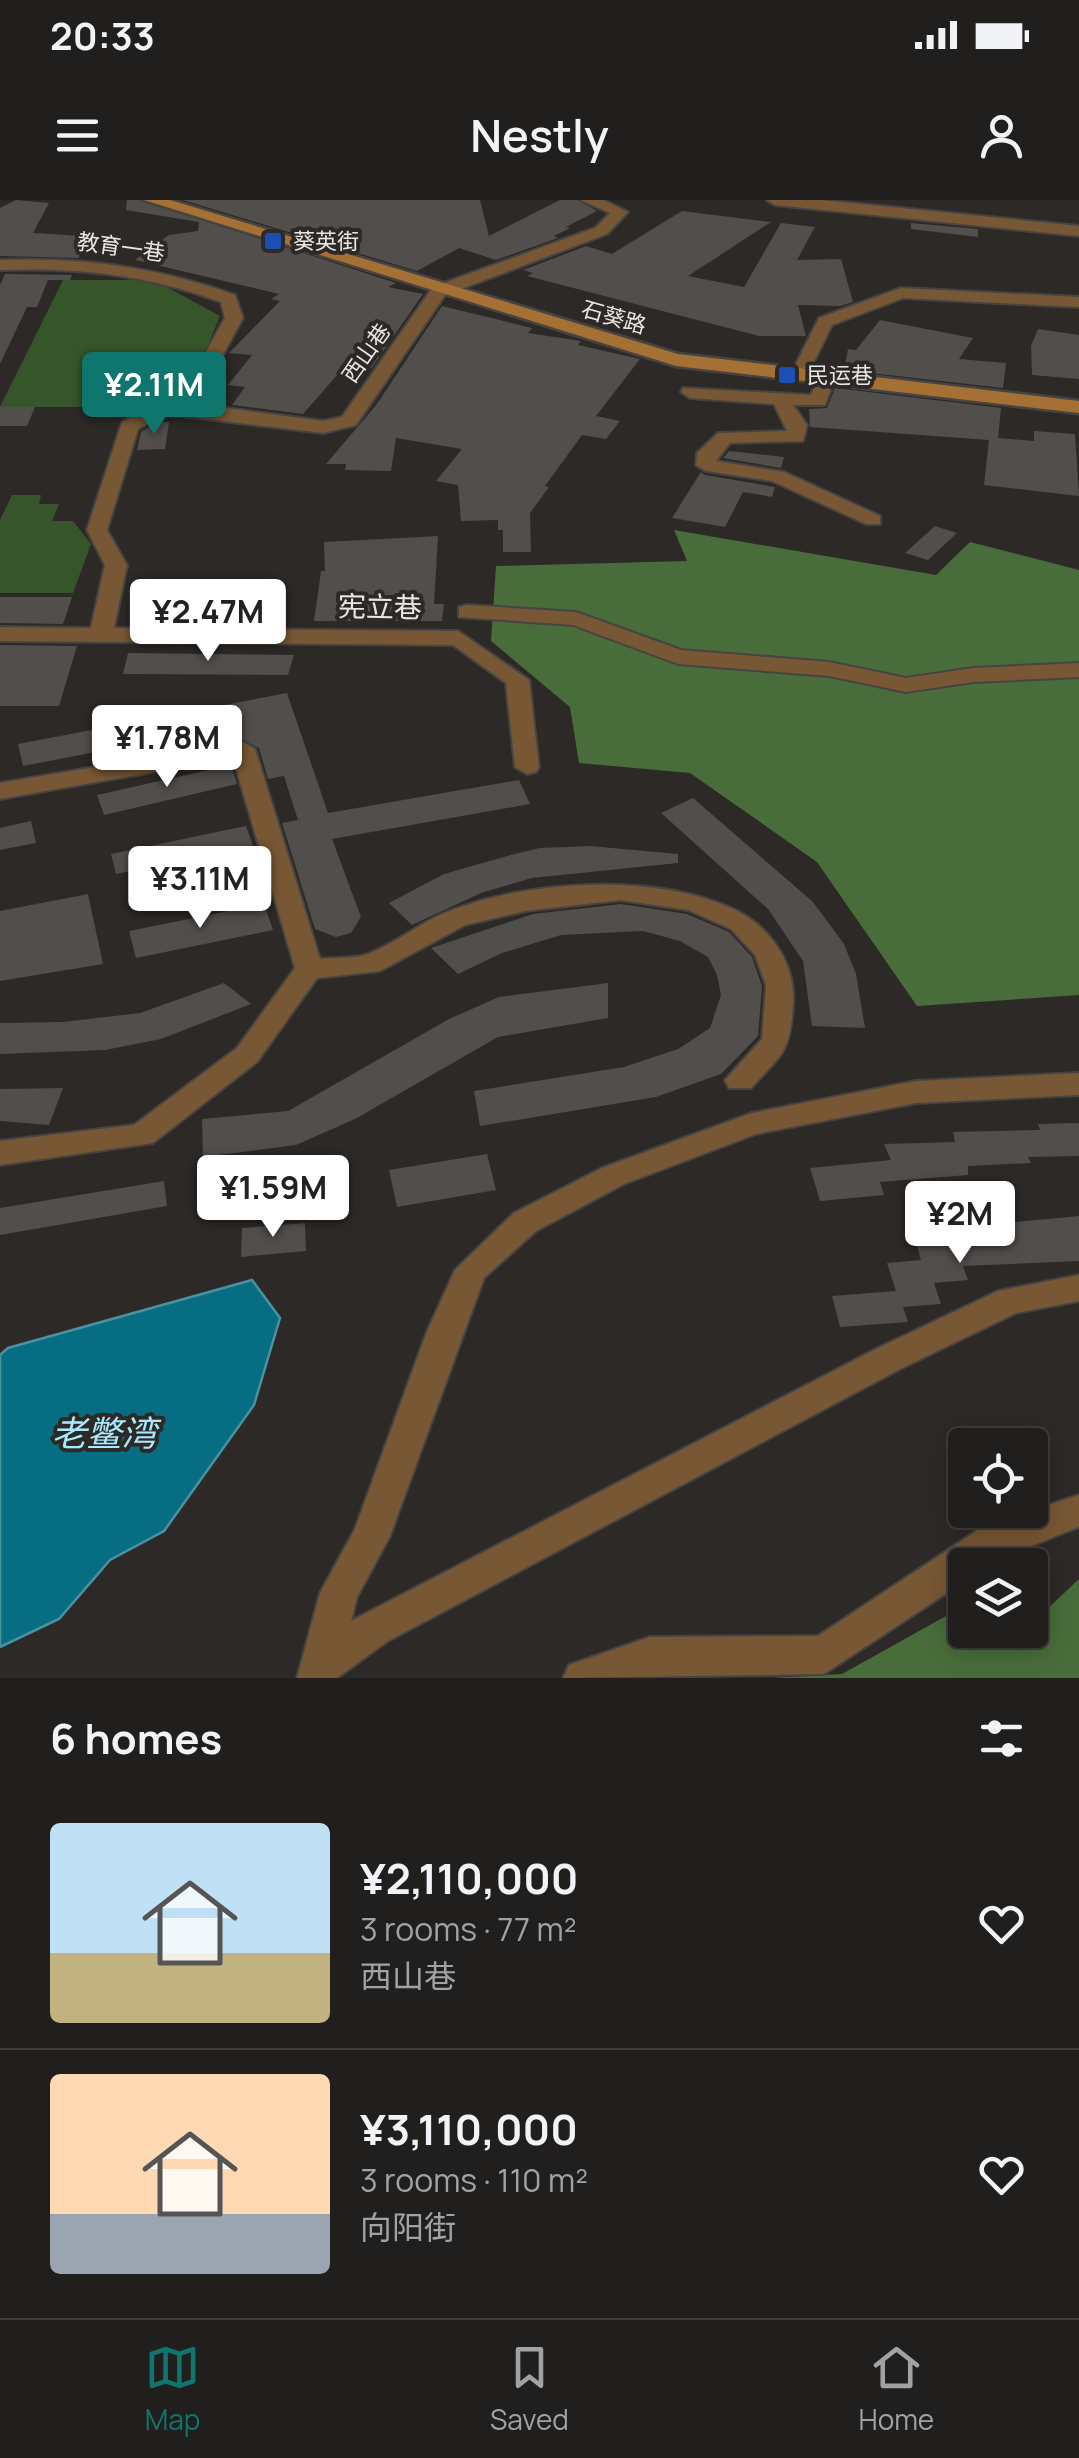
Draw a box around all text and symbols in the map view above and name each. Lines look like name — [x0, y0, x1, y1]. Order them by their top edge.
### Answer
text: 20:33 — [50, 9, 155, 61]
text: Nestly — [470, 104, 609, 166]
icon: menu — [50, 108, 105, 163]
icon: person — [974, 108, 1029, 163]
street label: 教育一巷 — [75, 226, 167, 268]
place label: 葵英街 — [293, 226, 359, 256]
marker: 葵英街 — [262, 230, 284, 252]
street label: 石葵路 — [578, 293, 650, 341]
street label: 西山巷 — [335, 317, 397, 389]
pin: ¥2.11M — [73, 352, 235, 437]
place label: 民运巷 — [807, 360, 873, 390]
text: ¥2.11M — [104, 362, 204, 406]
marker: 民运巷 — [776, 364, 798, 386]
pin: ¥2.47M — [127, 579, 289, 664]
street label: 宪立巷 — [338, 586, 422, 626]
text: ¥2.47M — [152, 589, 264, 633]
pin: ¥1.78M — [86, 705, 248, 790]
text: ¥1.78M — [114, 715, 220, 759]
pin: ¥3.11M — [119, 846, 281, 931]
text: ¥3.11M — [150, 856, 250, 900]
pin: ¥1.59M — [192, 1155, 354, 1240]
text: ¥1.59M — [219, 1165, 327, 1209]
pin: ¥2M — [912, 1181, 1008, 1266]
text: ¥2M — [927, 1191, 993, 1235]
water label: 老鳖湾 — [51, 1409, 161, 1457]
map controls — [948, 1428, 1048, 1648]
button: locate — [948, 1428, 1048, 1528]
button: layers — [948, 1548, 1048, 1648]
text: 6 homes — [50, 1709, 222, 1767]
icon: filters — [974, 1711, 1029, 1766]
text: ¥2,110,000 — [360, 1849, 578, 1907]
icon: home — [130, 1863, 250, 1983]
icon: heart — [974, 1896, 1029, 1951]
text: 3 rooms · 77 m² — [360, 1907, 576, 1951]
text: 西山巷 — [360, 1954, 456, 1998]
text: ¥3,110,000 — [360, 2100, 578, 2158]
icon: home — [130, 2114, 250, 2234]
icon: heart — [974, 2147, 1029, 2202]
text: 3 rooms · 110 m² — [360, 2158, 588, 2202]
text: 向阳街 — [360, 2205, 456, 2249]
tab: Map — [145, 2340, 200, 2438]
tab: Saved — [490, 2340, 569, 2438]
tab: Home — [858, 2340, 934, 2438]

